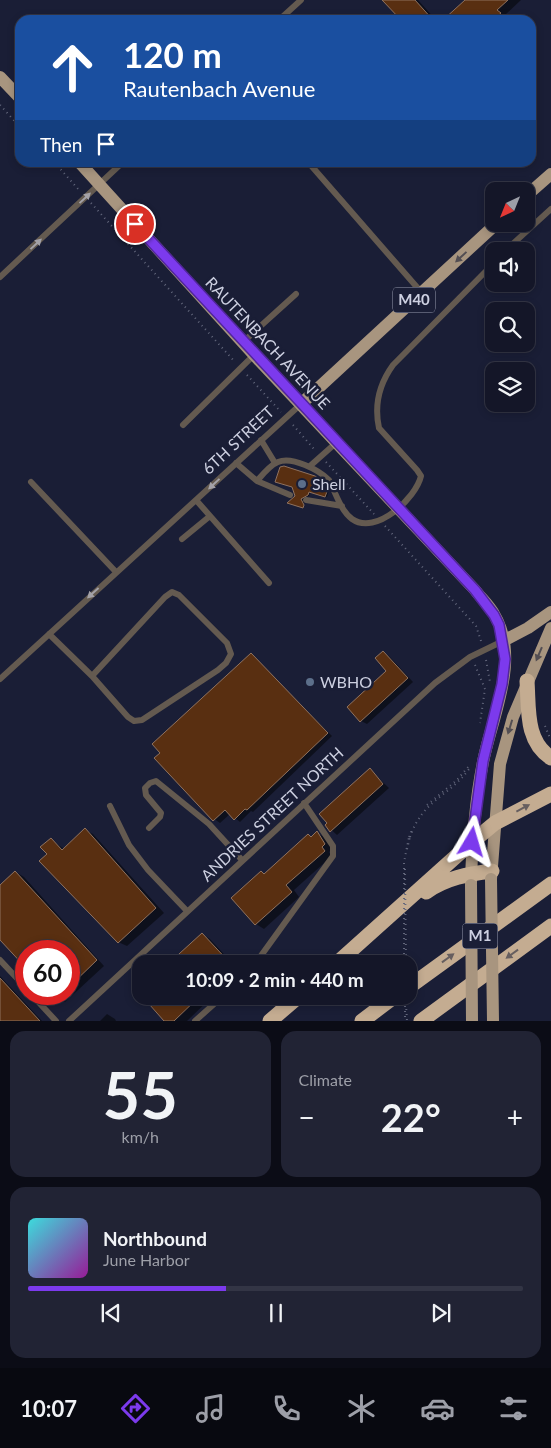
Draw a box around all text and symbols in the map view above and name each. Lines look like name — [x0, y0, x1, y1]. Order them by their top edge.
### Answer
text: 120 m — [123, 33, 222, 75]
icon: ahead — [40, 35, 105, 100]
text: Rautenbach Avenue — [123, 75, 315, 102]
icon: arrive — [92, 130, 120, 158]
text: Then — [40, 133, 82, 156]
north arrow — [485, 182, 535, 232]
map controls — [485, 182, 535, 412]
one-way arrow — [79, 192, 91, 204]
pin — [114, 203, 156, 245]
icon: arrive — [121, 210, 149, 238]
one-way arrow — [29, 238, 41, 250]
button: sound — [485, 242, 535, 292]
one-way arrow — [455, 251, 467, 263]
street label: RAUTENBACH AVENUE — [202, 273, 335, 413]
road number: M40 — [393, 288, 435, 312]
button: search — [485, 302, 535, 352]
button: layers — [485, 362, 535, 412]
street label: 6TH STREET — [198, 401, 278, 478]
place label: Shell — [312, 474, 345, 493]
one-way arrow — [208, 478, 220, 490]
marker: Shell — [296, 478, 308, 490]
one-way arrow — [88, 587, 100, 599]
one-way arrow — [534, 647, 542, 661]
place label: WBHO — [320, 672, 372, 691]
marker: WBHO — [304, 676, 316, 688]
one-way arrow — [506, 719, 514, 734]
street label: ANDRIES STREET NORTH — [197, 743, 347, 885]
one-way arrow — [516, 804, 530, 813]
position arrow — [445, 815, 497, 867]
road number: M1 — [462, 924, 498, 948]
speed limit sign: 60 — [15, 940, 80, 1005]
one-way arrow — [506, 949, 519, 960]
one-way arrow — [441, 953, 455, 963]
text: 10:09 · 2 min · 440 m — [185, 968, 364, 991]
text: 55 — [103, 1055, 178, 1133]
text: Climate — [299, 1070, 352, 1089]
text: 22° — [381, 1094, 441, 1140]
text: − — [299, 1100, 315, 1134]
text: + — [507, 1100, 523, 1134]
text: km/h — [122, 1127, 159, 1146]
text: Northbound — [103, 1227, 207, 1250]
text: June Harbor — [103, 1250, 190, 1269]
icon: previous — [97, 1299, 125, 1327]
icon: pause — [262, 1299, 290, 1327]
icon: next — [427, 1299, 455, 1327]
icon: directions — [118, 1391, 153, 1426]
icon: music — [193, 1391, 228, 1426]
icon: phone — [269, 1391, 304, 1426]
icon: climate — [344, 1391, 379, 1426]
icon: car — [420, 1391, 455, 1426]
icon: filters — [496, 1391, 531, 1426]
text: 10:07 — [20, 1395, 77, 1422]

